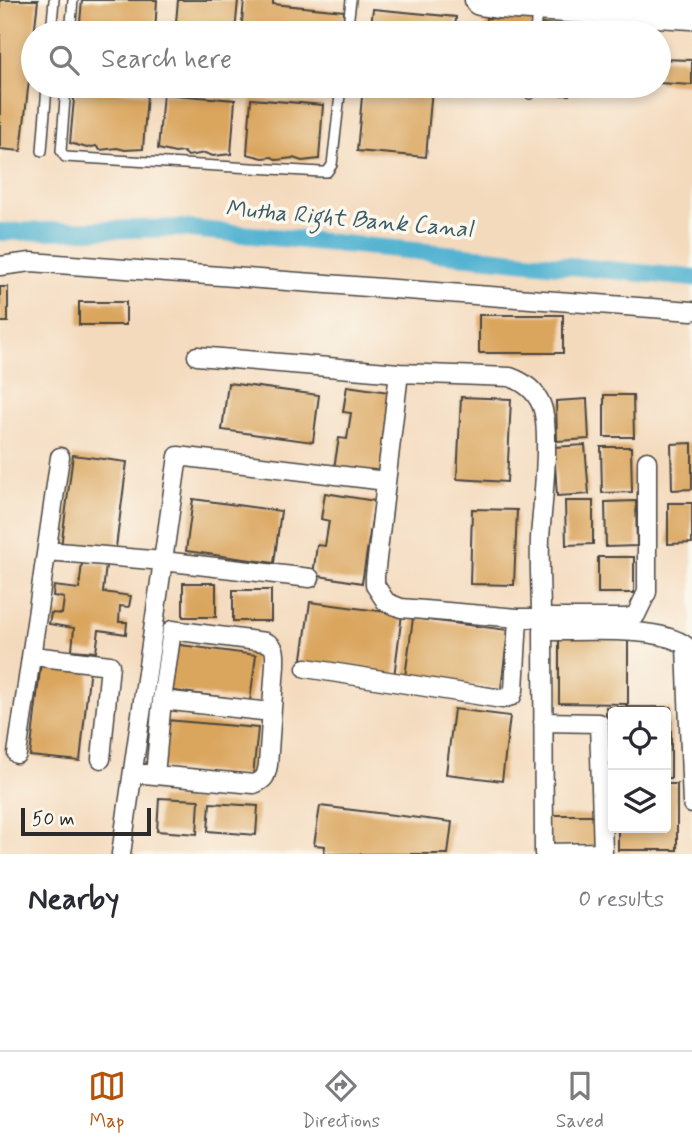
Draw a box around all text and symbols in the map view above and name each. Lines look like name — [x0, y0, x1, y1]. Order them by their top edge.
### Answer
search box — [21, 21, 671, 98]
icon: search — [45, 41, 83, 79]
text: Search here — [101, 43, 232, 77]
water label: Mutha Right Bank Canal — [224, 194, 475, 248]
map controls — [608, 707, 671, 833]
button: locate — [608, 707, 671, 770]
button: layers — [608, 770, 671, 833]
scale bar — [21, 805, 150, 837]
text: 50 m — [32, 807, 75, 832]
text: Nearby — [28, 880, 119, 919]
text: 0 results — [578, 885, 664, 915]
tab: Map — [88, 1067, 126, 1134]
tab: Directions — [302, 1067, 380, 1134]
tab: Saved — [556, 1067, 604, 1134]

